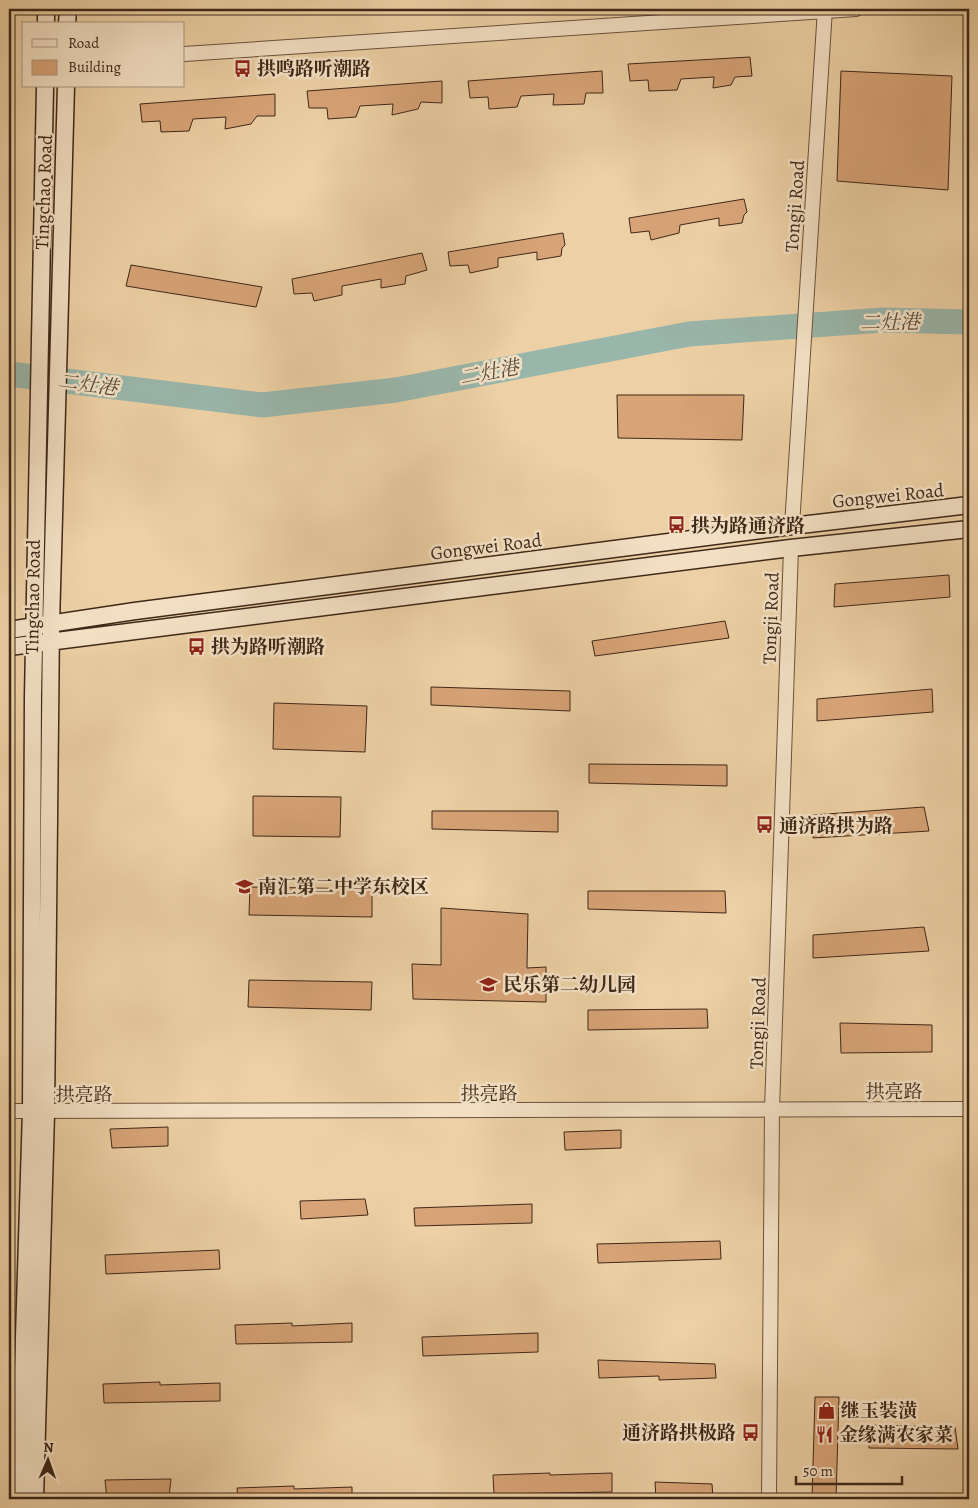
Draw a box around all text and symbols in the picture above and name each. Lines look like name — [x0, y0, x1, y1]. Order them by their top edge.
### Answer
legend — [22, 22, 185, 88]
text: Road — [68, 33, 100, 53]
place label: 拱鸣路听潮路 — [257, 56, 371, 82]
text: Building — [68, 57, 121, 77]
bus stop icon: 拱鸣路听潮路 — [233, 58, 253, 78]
street label: Tingchao Road — [29, 133, 59, 250]
street label: Tongji Road — [779, 158, 811, 253]
water label: 二灶港 — [860, 308, 923, 337]
water label: 二灶港 — [457, 353, 524, 391]
water label: 二灶港 — [57, 367, 122, 402]
street label: Gongwei Road — [831, 477, 946, 515]
place label: 拱为路通济路 — [691, 513, 805, 539]
bus stop icon: 拱为路通济路 — [667, 515, 687, 535]
street label: Gongwei Road — [429, 527, 544, 567]
street label: Tingchao Road — [19, 539, 47, 655]
street label: Tongji Road — [756, 571, 786, 664]
place label: 拱为路听潮路 — [211, 634, 325, 660]
bus stop icon: 拱为路听潮路 — [187, 636, 207, 656]
place label: 通济路拱为路 — [779, 813, 893, 839]
bus stop icon: 通济路拱为路 — [755, 815, 775, 835]
place label: 南汇第二中学东校区 — [258, 874, 429, 900]
school or university icon: 南汇第二中学东校区 — [234, 876, 254, 896]
place label: 民乐第二幼儿园 — [503, 972, 636, 998]
school or university icon: 民乐第二幼儿园 — [479, 974, 499, 994]
street label: Tongji Road — [743, 976, 773, 1069]
street label: 拱亮路 — [865, 1079, 923, 1105]
street label: 拱亮路 — [460, 1081, 518, 1107]
street label: 拱亮路 — [55, 1082, 113, 1108]
place label: 继玉装潢 — [841, 1398, 917, 1424]
shop icon: 继玉装潢 — [817, 1400, 837, 1420]
place label: 通济路拱极路 — [622, 1420, 736, 1446]
bus stop icon: 通济路拱极路 — [740, 1422, 760, 1442]
place label: 金缘满农家菜 — [839, 1422, 953, 1448]
restaurant icon: 金缘满农家菜 — [815, 1424, 835, 1444]
north arrow — [22, 1436, 72, 1486]
text: N — [43, 1438, 54, 1457]
scale bar — [796, 1453, 902, 1485]
text: 50 m — [803, 1461, 833, 1481]

